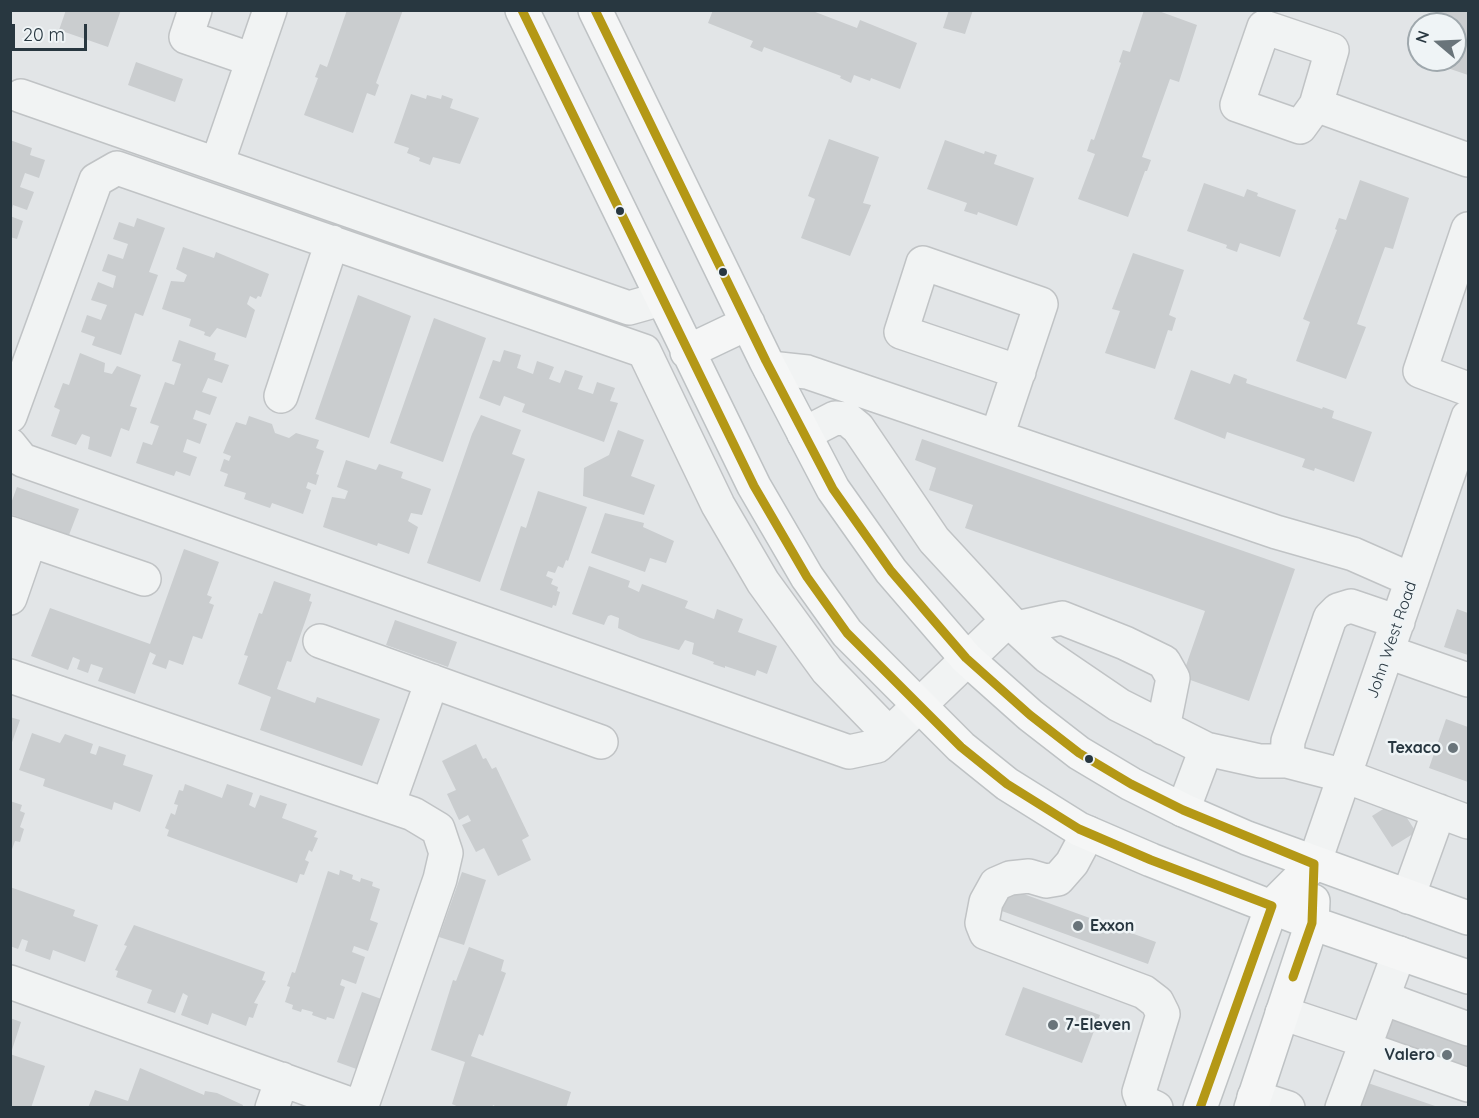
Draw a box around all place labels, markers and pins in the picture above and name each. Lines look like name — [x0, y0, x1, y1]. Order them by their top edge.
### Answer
unlabelled marker — [614, 205, 626, 217]
unlabelled marker — [717, 266, 729, 278]
place label: Texaco — [1387, 738, 1441, 758]
marker: Texaco — [1446, 741, 1460, 755]
unlabelled marker — [1083, 753, 1095, 765]
place label: Exxon — [1090, 916, 1134, 936]
marker: Exxon — [1071, 919, 1085, 933]
place label: 7-Eleven — [1065, 1015, 1131, 1035]
marker: 7-Eleven — [1046, 1018, 1060, 1032]
place label: Valero — [1384, 1045, 1435, 1065]
marker: Valero — [1440, 1048, 1454, 1062]

